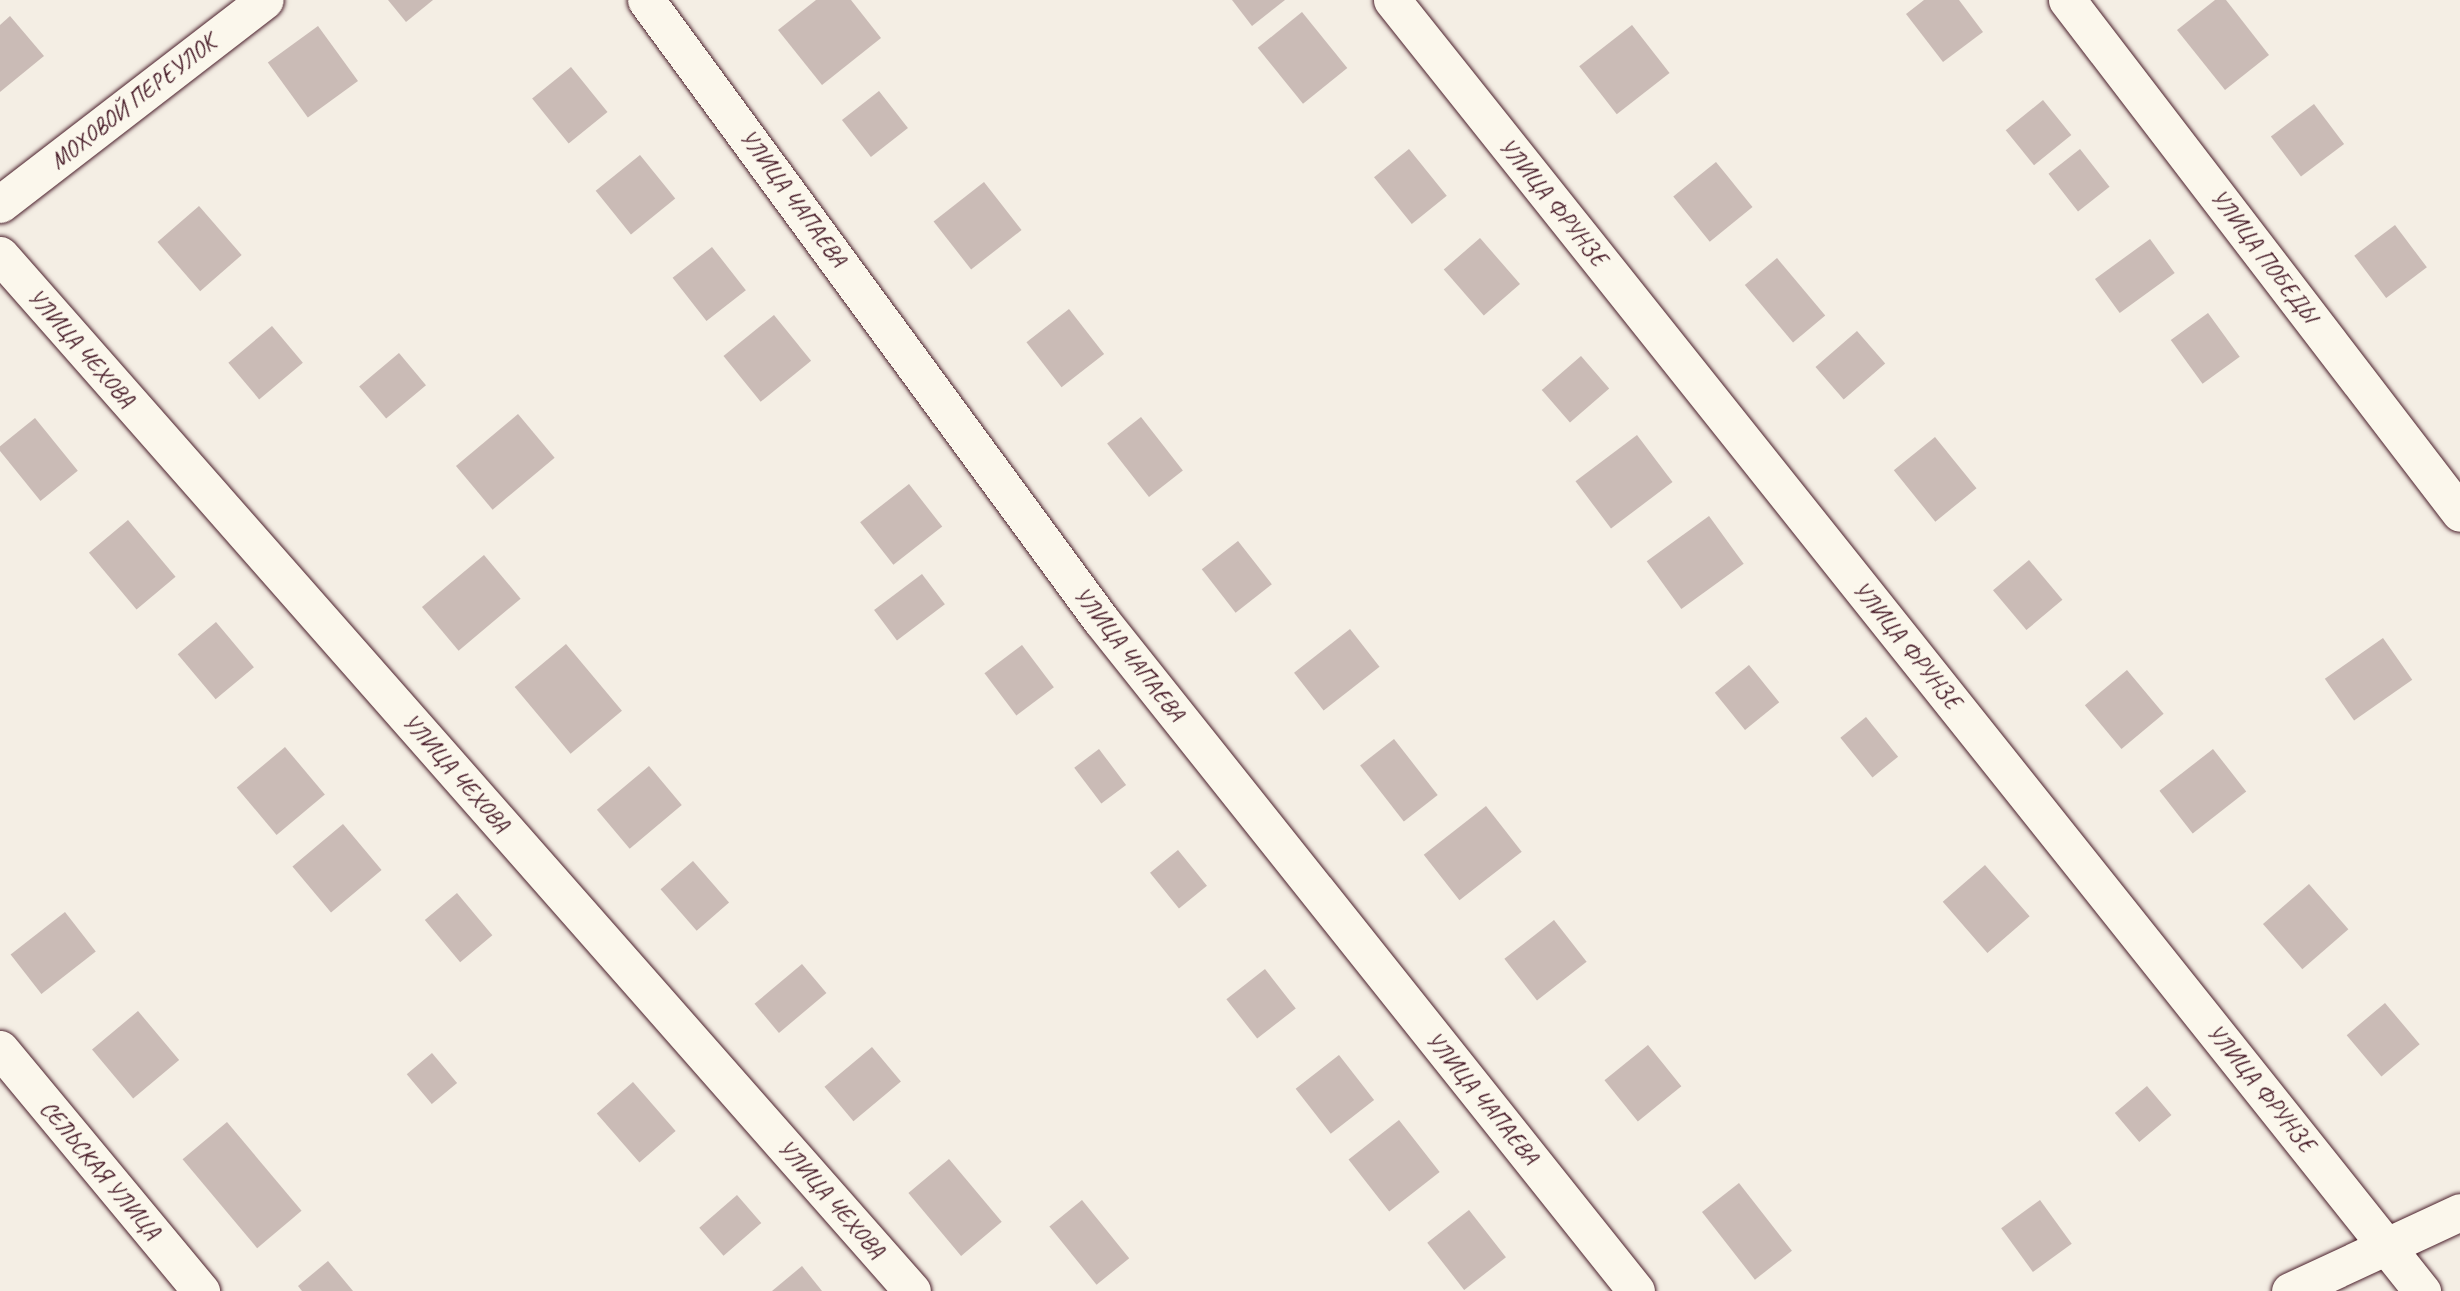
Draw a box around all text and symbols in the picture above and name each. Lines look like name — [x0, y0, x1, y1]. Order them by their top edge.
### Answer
street label: МОХОВОЙ ПЕРЕУЛОК — [44, 28, 222, 176]
street label: УЛИЦА ЧАПАЕВА — [733, 123, 853, 273]
street label: УЛИЦА ФРУНЗЕ — [1493, 133, 1613, 271]
street label: УЛИЦА ПОБЕДЫ — [2204, 183, 2324, 329]
street label: УЛИЦА ЧЕХОВА — [21, 282, 141, 414]
street label: УЛИЦА ФРУНЗЕ — [1847, 576, 1967, 714]
street label: УЛИЦА ЧАПАЕВА — [1067, 581, 1191, 727]
street label: УЛИЦА ЧЕХОВА — [396, 707, 516, 839]
street label: УЛИЦА ФРУНЗЕ — [2201, 1019, 2321, 1157]
street label: УЛИЦА ЧАПАЕВА — [1419, 1025, 1545, 1171]
street label: СЕЛЬСКАЯ УЛИЦА — [34, 1095, 166, 1245]
street label: УЛИЦА ЧЕХОВА — [771, 1133, 891, 1265]

